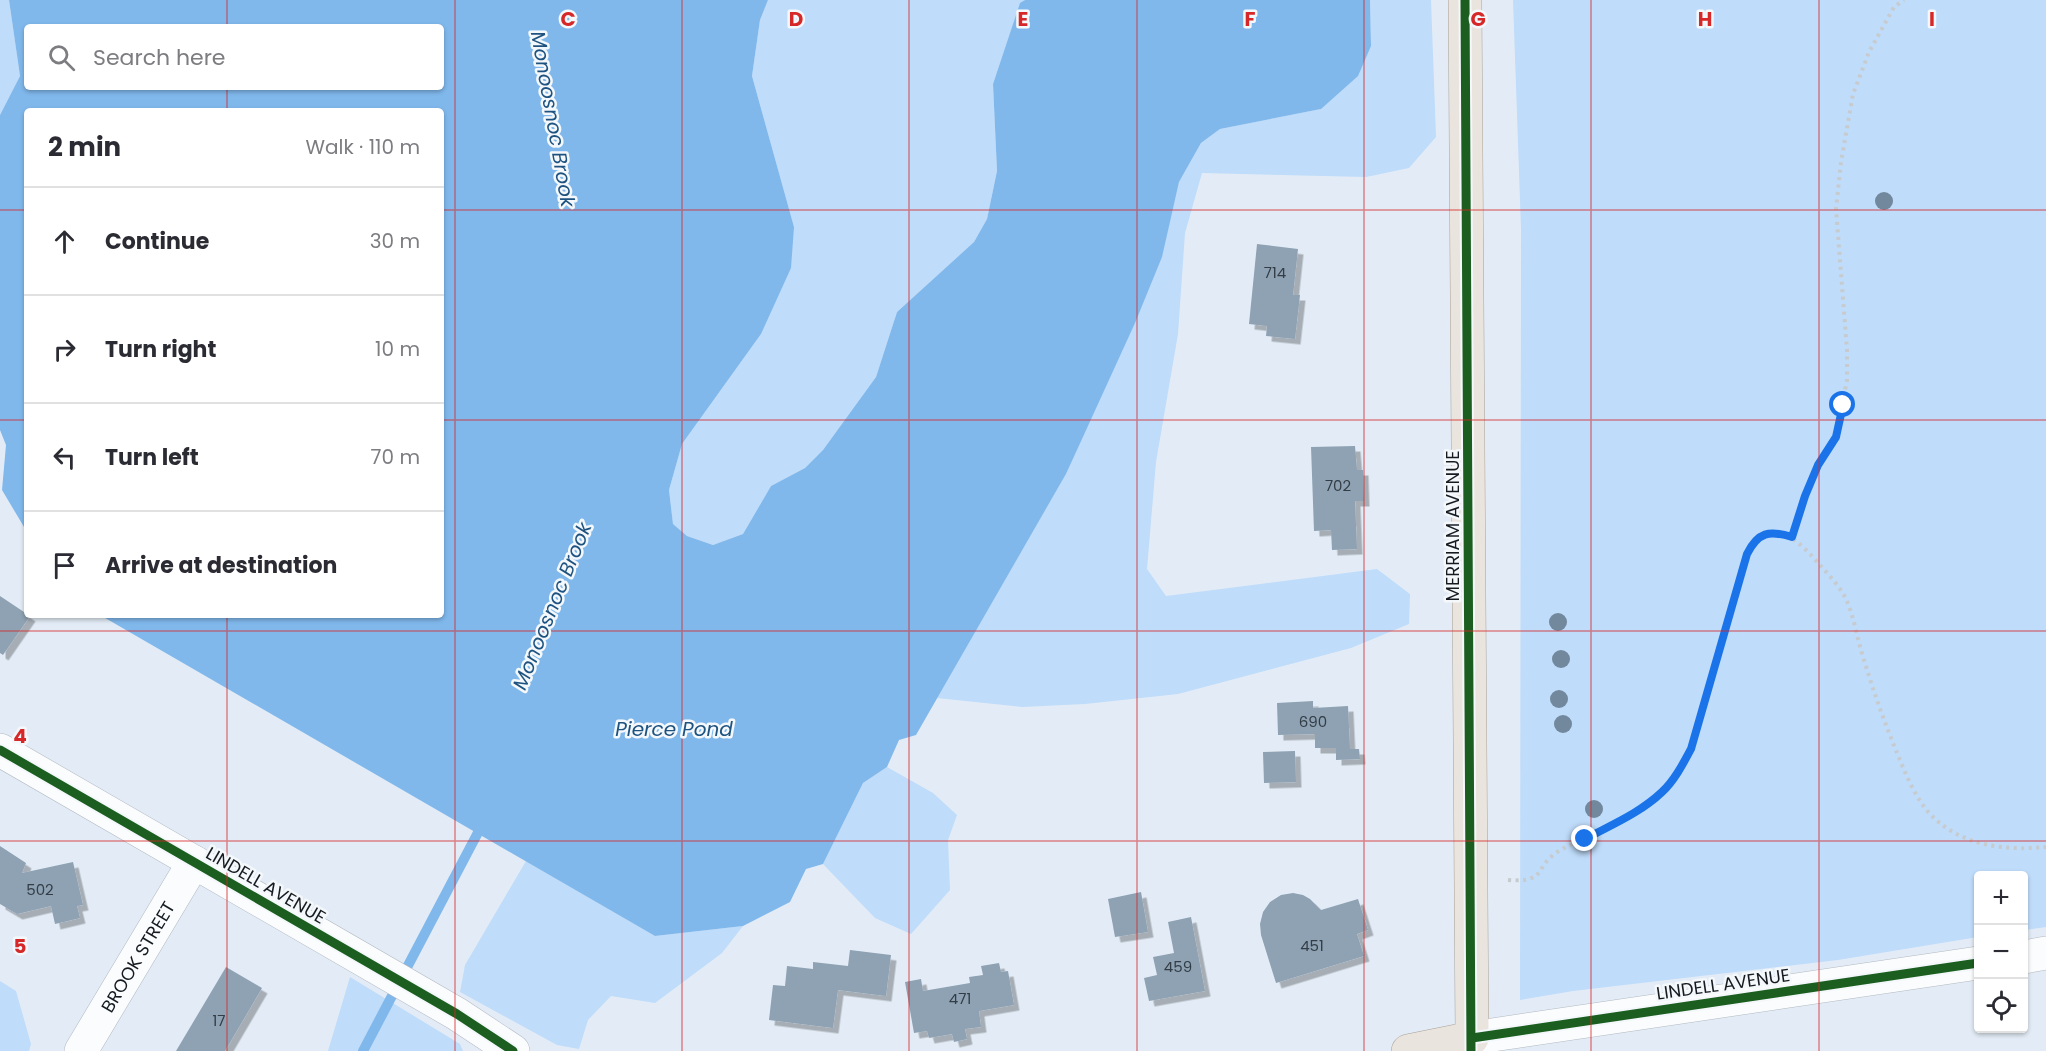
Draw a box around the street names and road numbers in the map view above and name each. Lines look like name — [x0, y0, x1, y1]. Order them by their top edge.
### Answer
street label: MERRIAM AVENUE — [1440, 450, 1465, 602]
street label: LINDELL AVENUE — [201, 840, 331, 930]
street label: BROOK STREET — [95, 896, 180, 1017]
street label: LINDELL AVENUE — [1655, 962, 1791, 1006]

